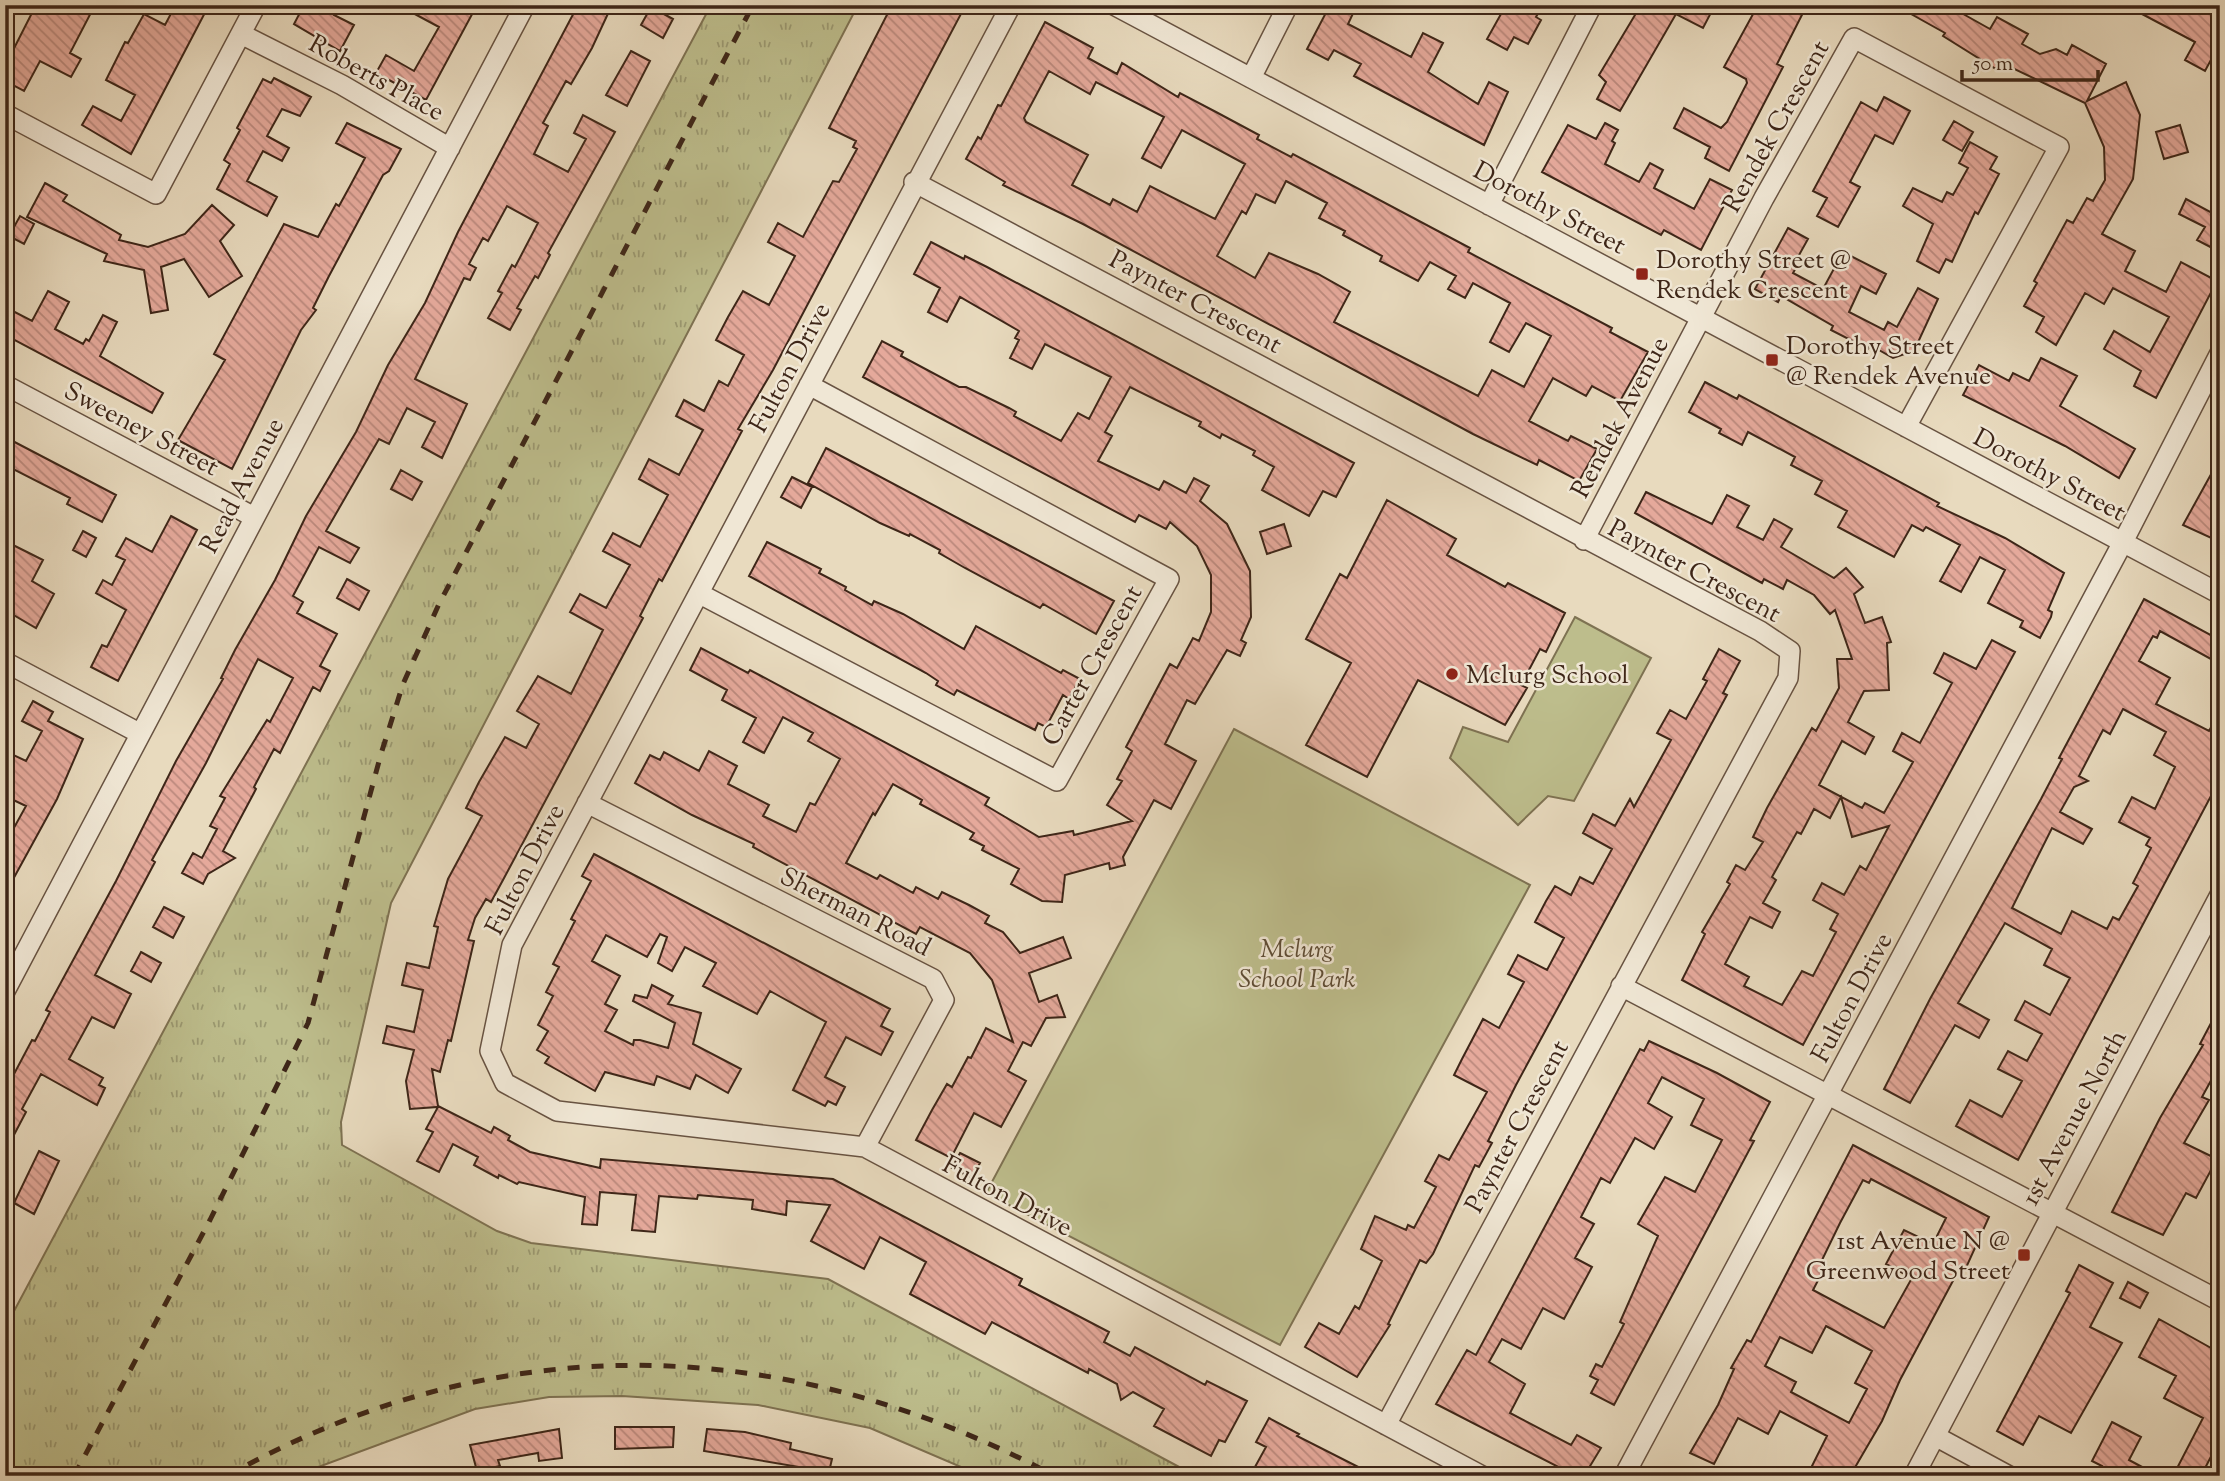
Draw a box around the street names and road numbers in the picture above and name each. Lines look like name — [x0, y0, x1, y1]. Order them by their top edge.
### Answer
street label: Roberts Place — [301, 27, 450, 132]
street label: Rendek Crescent — [1715, 34, 1840, 220]
street label: Dorothy Street — [1466, 153, 1632, 265]
street label: Paynter Crescent — [1102, 242, 1288, 364]
street label: Fulton Drive — [741, 297, 841, 440]
street label: Rendek Avenue — [1563, 331, 1679, 506]
street label: Sweeney Street — [57, 374, 225, 487]
street label: Read Avenue — [192, 412, 294, 561]
street label: Dorothy Street — [1966, 420, 2132, 532]
street label: Paynter Crescent — [1601, 511, 1787, 633]
street label: Carter Crescent — [1034, 579, 1153, 753]
street label: Fulton Drive — [477, 798, 575, 942]
street label: Sherman Road — [773, 859, 937, 967]
street label: Fulton Drive — [1803, 927, 1903, 1070]
street label: 1st Avenue North — [2013, 1024, 2137, 1213]
street label: Paynter Crescent — [1457, 1034, 1579, 1220]
street label: Fulton Drive — [935, 1147, 1078, 1247]

